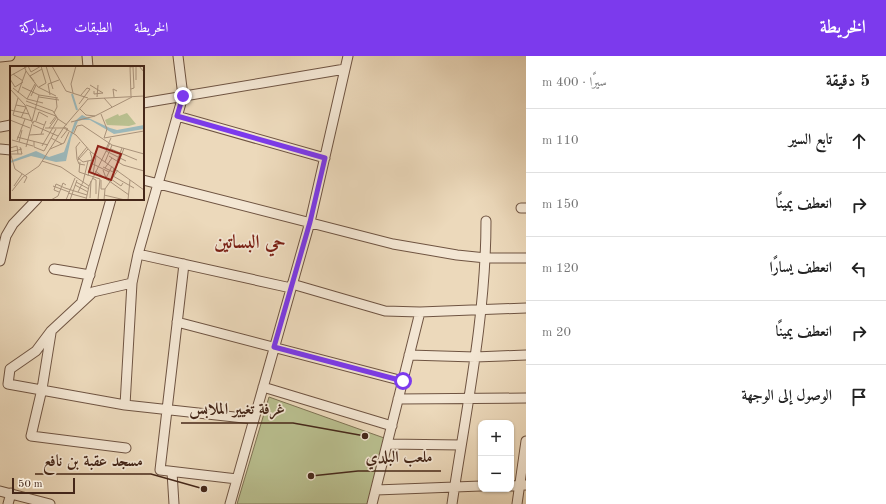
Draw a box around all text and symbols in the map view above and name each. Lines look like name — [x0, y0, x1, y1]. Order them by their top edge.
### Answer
text: الخريطة — [820, 19, 866, 38]
text: مشاركة — [20, 21, 52, 35]
text: الطبقات — [74, 21, 112, 35]
text: الخريطة — [134, 21, 168, 35]
inset map — [10, 66, 144, 200]
text: 5 دقيقة — [826, 73, 870, 90]
text: سيرًا · 400 m — [542, 76, 607, 89]
route end — [174, 87, 192, 105]
icon: ahead — [848, 130, 870, 152]
text: تابع السير — [789, 133, 832, 148]
text: 110 m — [542, 134, 579, 147]
icon: right — [848, 194, 870, 216]
text: انعطف يمينًا — [776, 197, 832, 212]
text: 150 m — [542, 198, 579, 211]
district label: حي البساتين — [214, 233, 286, 257]
icon: left — [848, 258, 870, 280]
text: انعطف يسارًا — [770, 261, 832, 276]
text: 120 m — [542, 262, 579, 275]
icon: right — [848, 322, 870, 344]
text: انعطف يمينًا — [776, 325, 832, 340]
text: 20 m — [542, 326, 571, 339]
route start — [394, 372, 412, 390]
icon: arrive — [848, 386, 870, 408]
text: الوصول إلى الوجهة — [741, 389, 832, 404]
callout: غرفة تغيير الملابس — [181, 395, 293, 423]
text: غرفة تغيير الملابس — [189, 402, 285, 420]
map controls — [478, 420, 514, 492]
button: + — [478, 420, 514, 456]
callout: ملعب البلدي — [358, 443, 441, 471]
callout: مسجد عقبة بن نافع — [35, 446, 151, 474]
text: ملعب البلدي — [365, 449, 433, 470]
text: مسجد عقبة بن نافع — [43, 453, 143, 476]
button: − — [478, 456, 514, 492]
scale bar — [12, 476, 75, 495]
text: 50 m — [18, 479, 43, 490]

